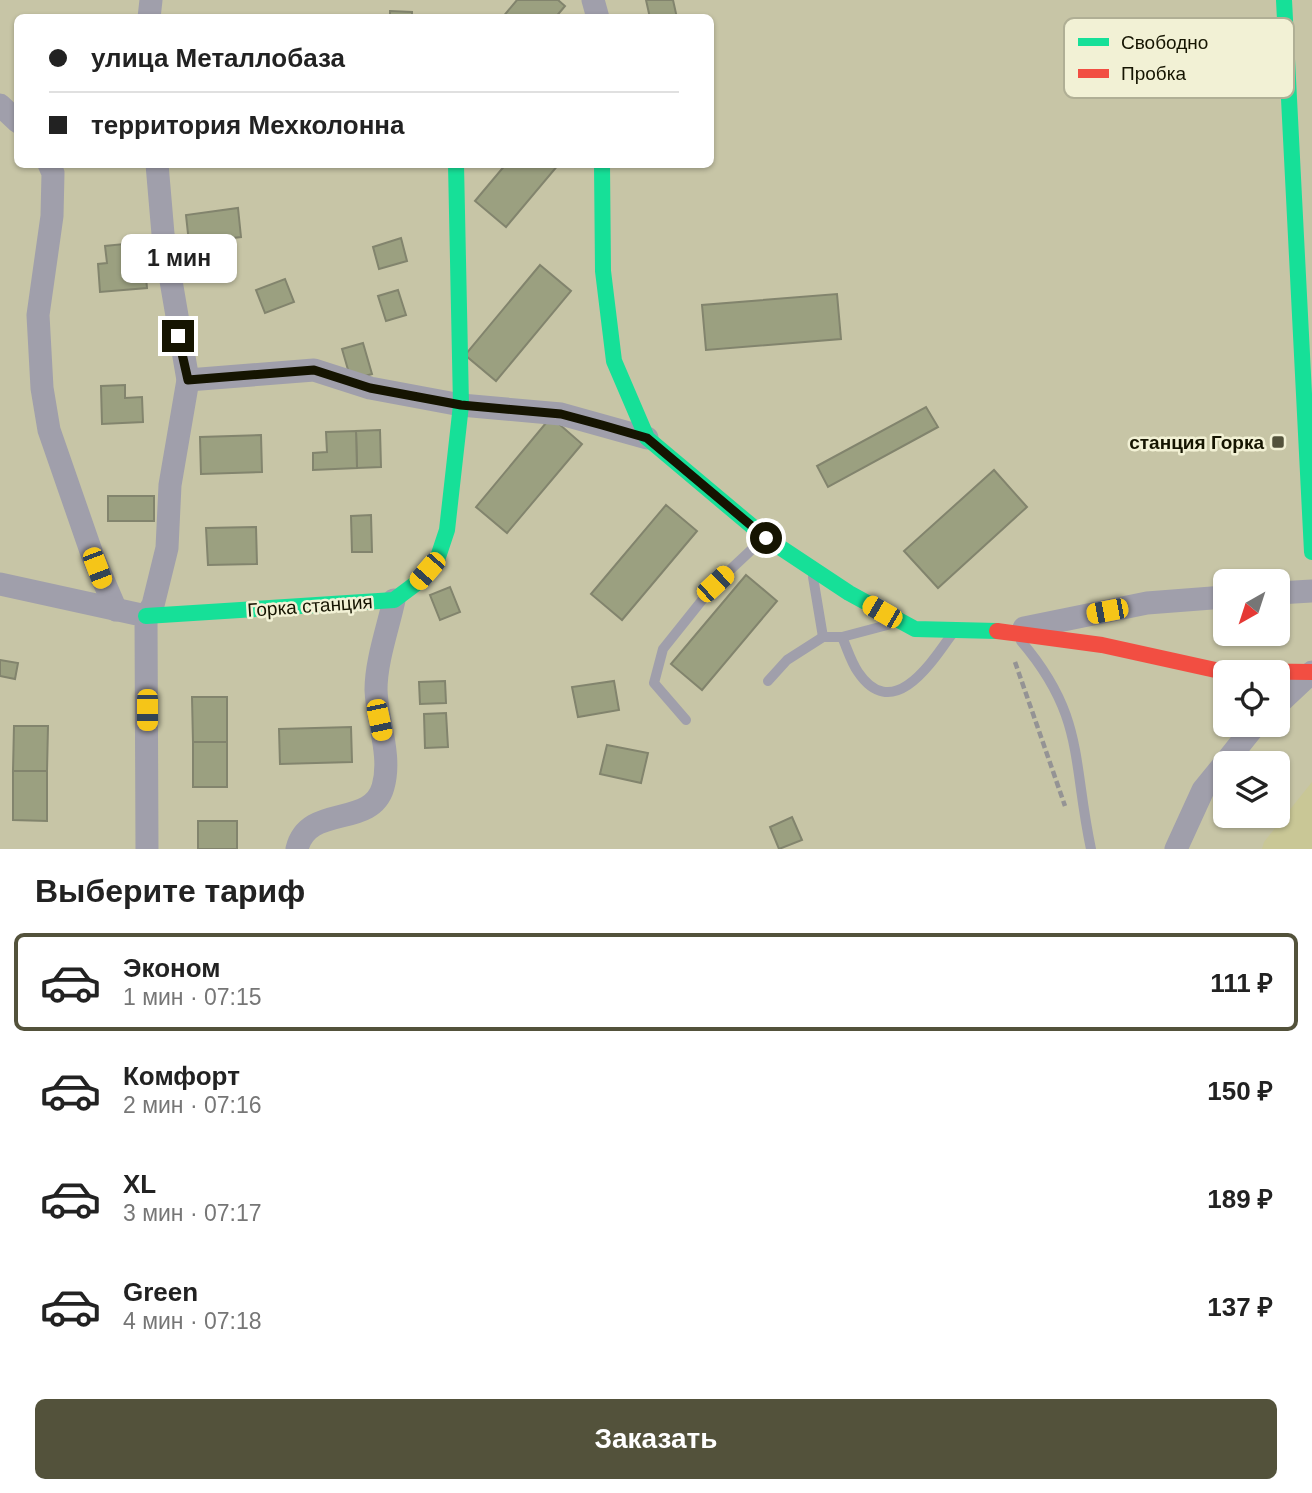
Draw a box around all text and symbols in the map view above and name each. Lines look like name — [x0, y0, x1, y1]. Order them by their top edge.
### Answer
legend — [1064, 18, 1294, 98]
text: Свободно — [1121, 32, 1208, 53]
text: улица Металлобаза — [91, 43, 345, 73]
text: Пробка — [1121, 63, 1186, 84]
text: территория Мехколонна — [91, 110, 405, 140]
callout: 1 мин — [120, 234, 236, 284]
text: 1 мин — [147, 245, 211, 271]
route end — [162, 320, 194, 352]
place label: станция Горка — [1129, 432, 1264, 453]
marker: станция Горка — [1270, 434, 1286, 450]
route start — [750, 522, 782, 554]
car — [80, 545, 115, 591]
car — [406, 548, 449, 594]
car — [693, 562, 738, 606]
north arrow — [1213, 569, 1290, 646]
map controls — [1213, 569, 1290, 828]
street label: Горка станция — [247, 591, 373, 621]
car — [859, 592, 906, 632]
car — [1085, 597, 1130, 625]
button: locate — [1213, 660, 1290, 737]
car — [137, 689, 158, 731]
car — [365, 697, 394, 743]
button: layers — [1213, 751, 1290, 828]
text: Выберите тариф — [35, 873, 305, 909]
icon: car — [39, 951, 102, 1014]
text: Эконом — [123, 953, 221, 983]
text: 111 ₽ — [1210, 968, 1273, 998]
text: 1 мин · 07:15 — [123, 984, 262, 1010]
icon: car — [39, 1059, 102, 1122]
text: Комфорт — [123, 1061, 240, 1091]
text: 150 ₽ — [1207, 1076, 1273, 1106]
text: 2 мин · 07:16 — [123, 1092, 262, 1118]
icon: car — [39, 1167, 102, 1230]
text: XL — [123, 1169, 156, 1199]
text: 189 ₽ — [1207, 1184, 1273, 1214]
text: 3 мин · 07:17 — [123, 1200, 262, 1226]
icon: car — [39, 1275, 102, 1338]
text: Green — [123, 1277, 198, 1307]
text: 137 ₽ — [1207, 1292, 1273, 1322]
text: 4 мин · 07:18 — [123, 1308, 262, 1334]
button: Заказать — [35, 1399, 1277, 1479]

